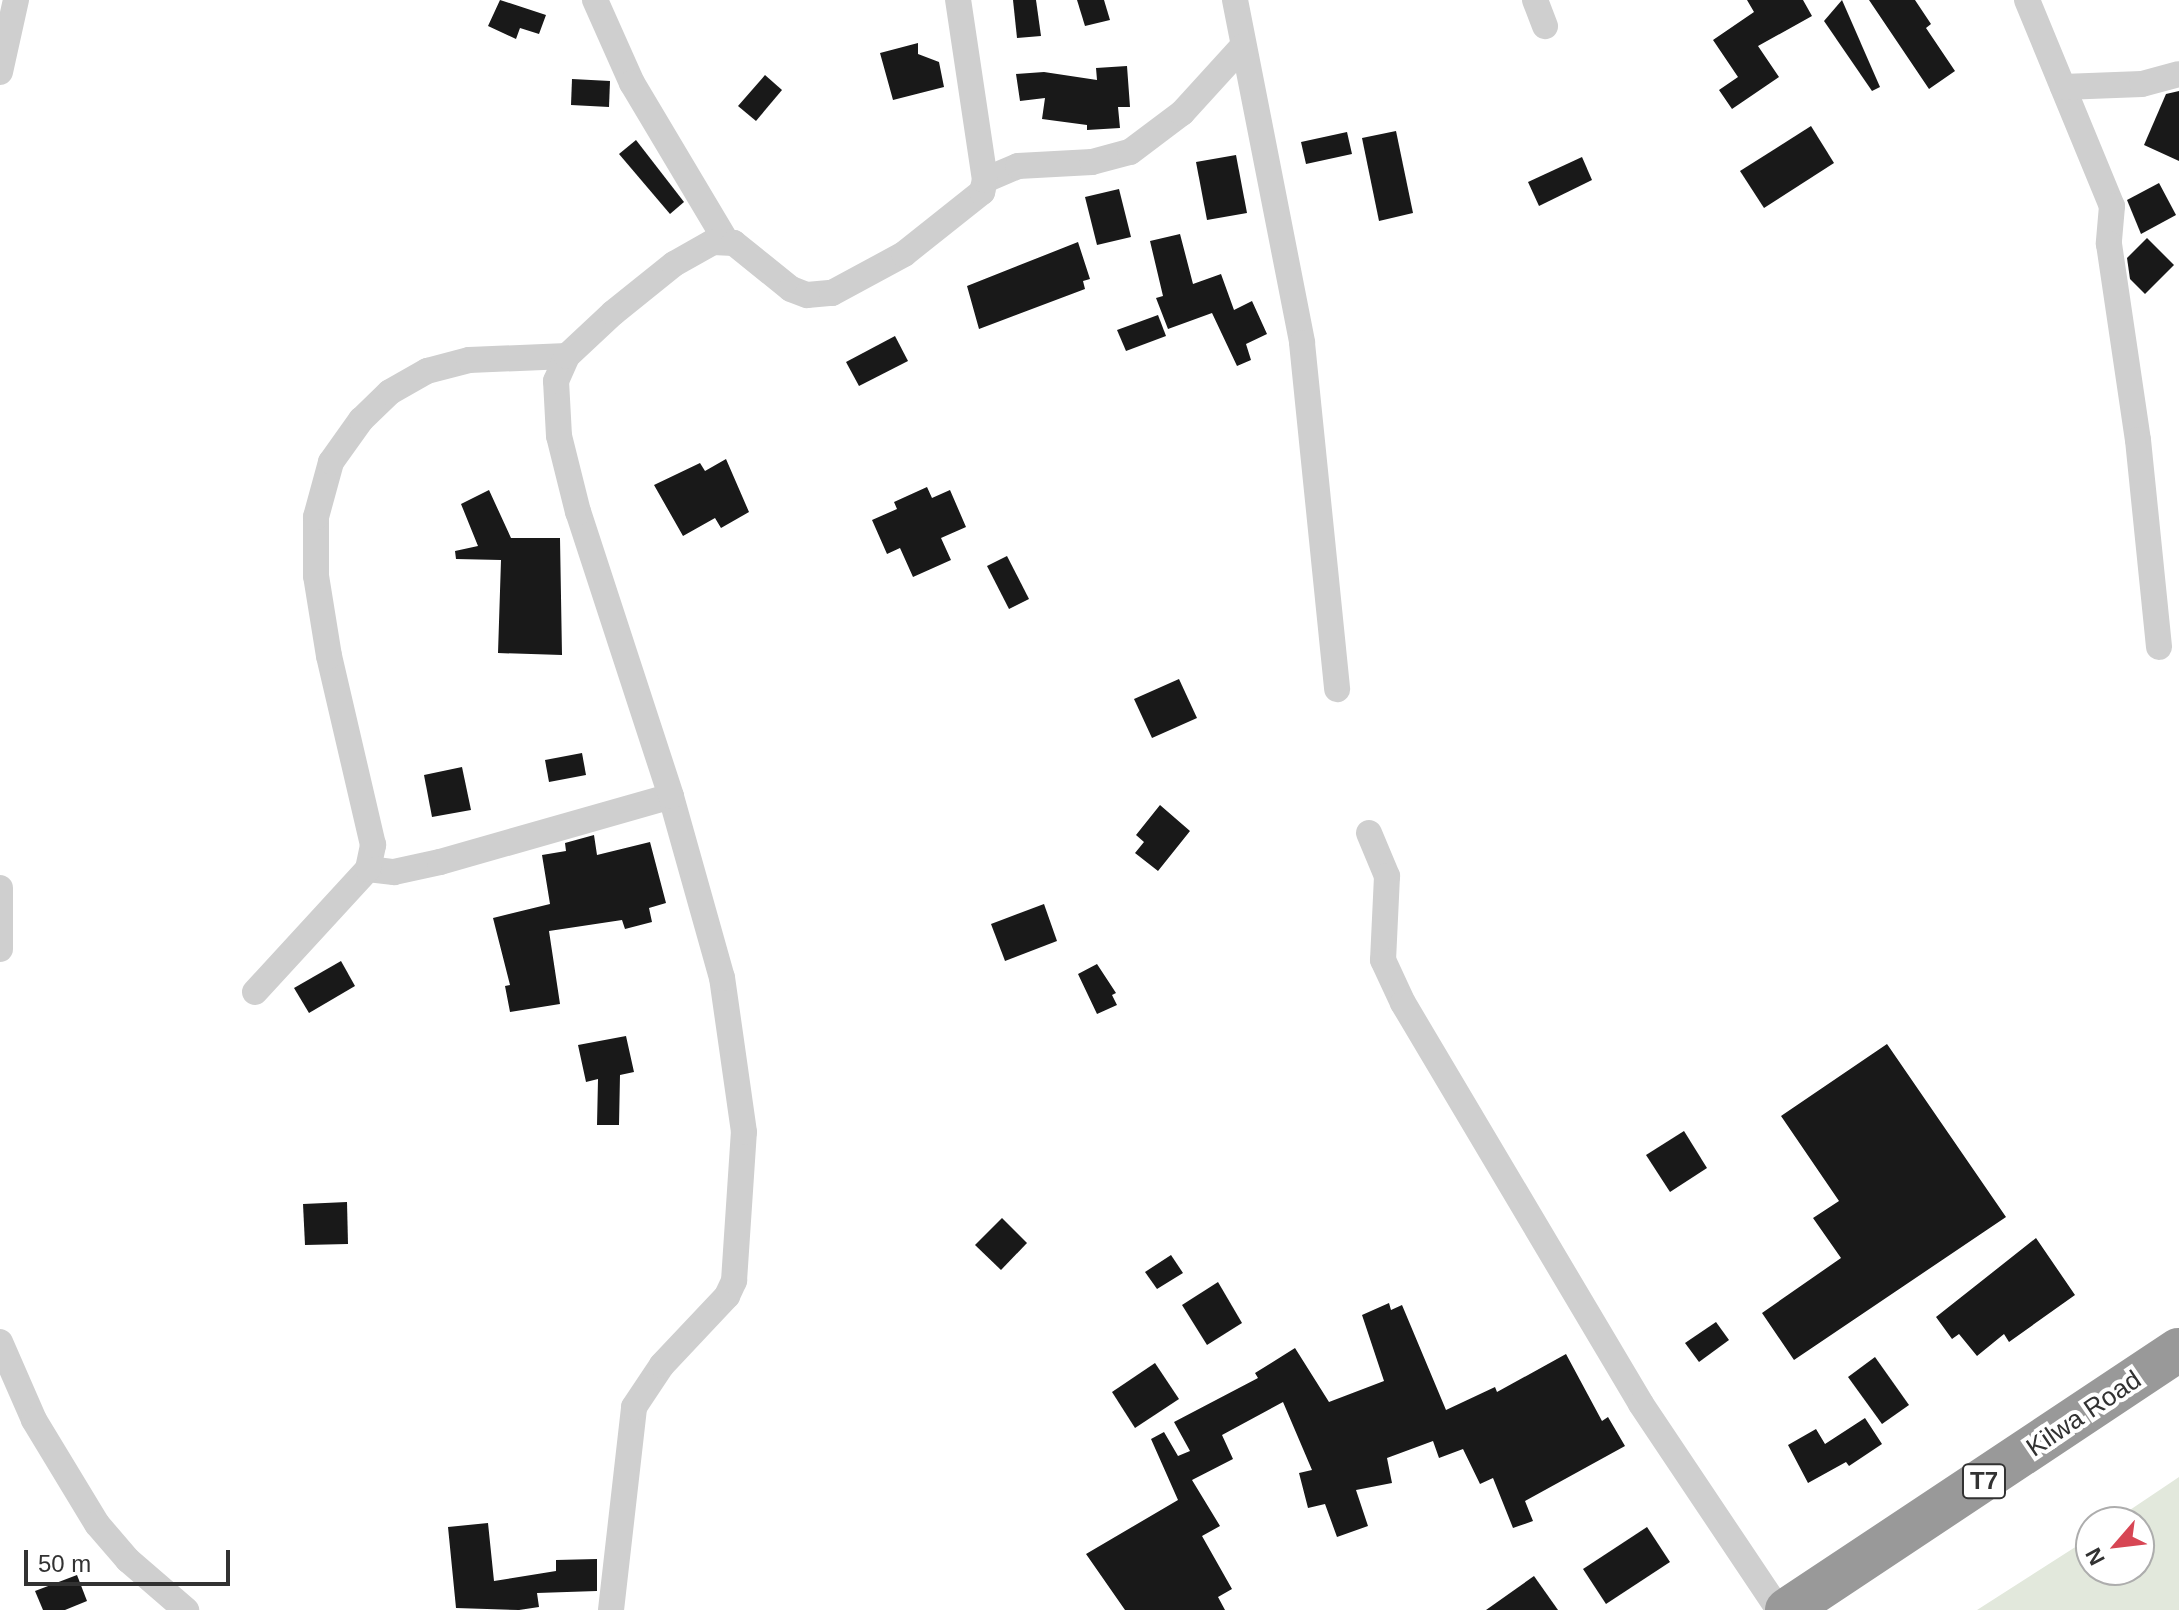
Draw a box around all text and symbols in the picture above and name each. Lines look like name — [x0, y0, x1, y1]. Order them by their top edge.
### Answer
street label: Kilwa Road — [2021, 1364, 2147, 1464]
road number: T7 — [1960, 1461, 2008, 1501]
north arrow — [2075, 1506, 2155, 1586]
scale bar — [28, 1534, 234, 1584]
text: N — [2080, 1544, 2110, 1569]
text: 50 m — [38, 1550, 91, 1577]

